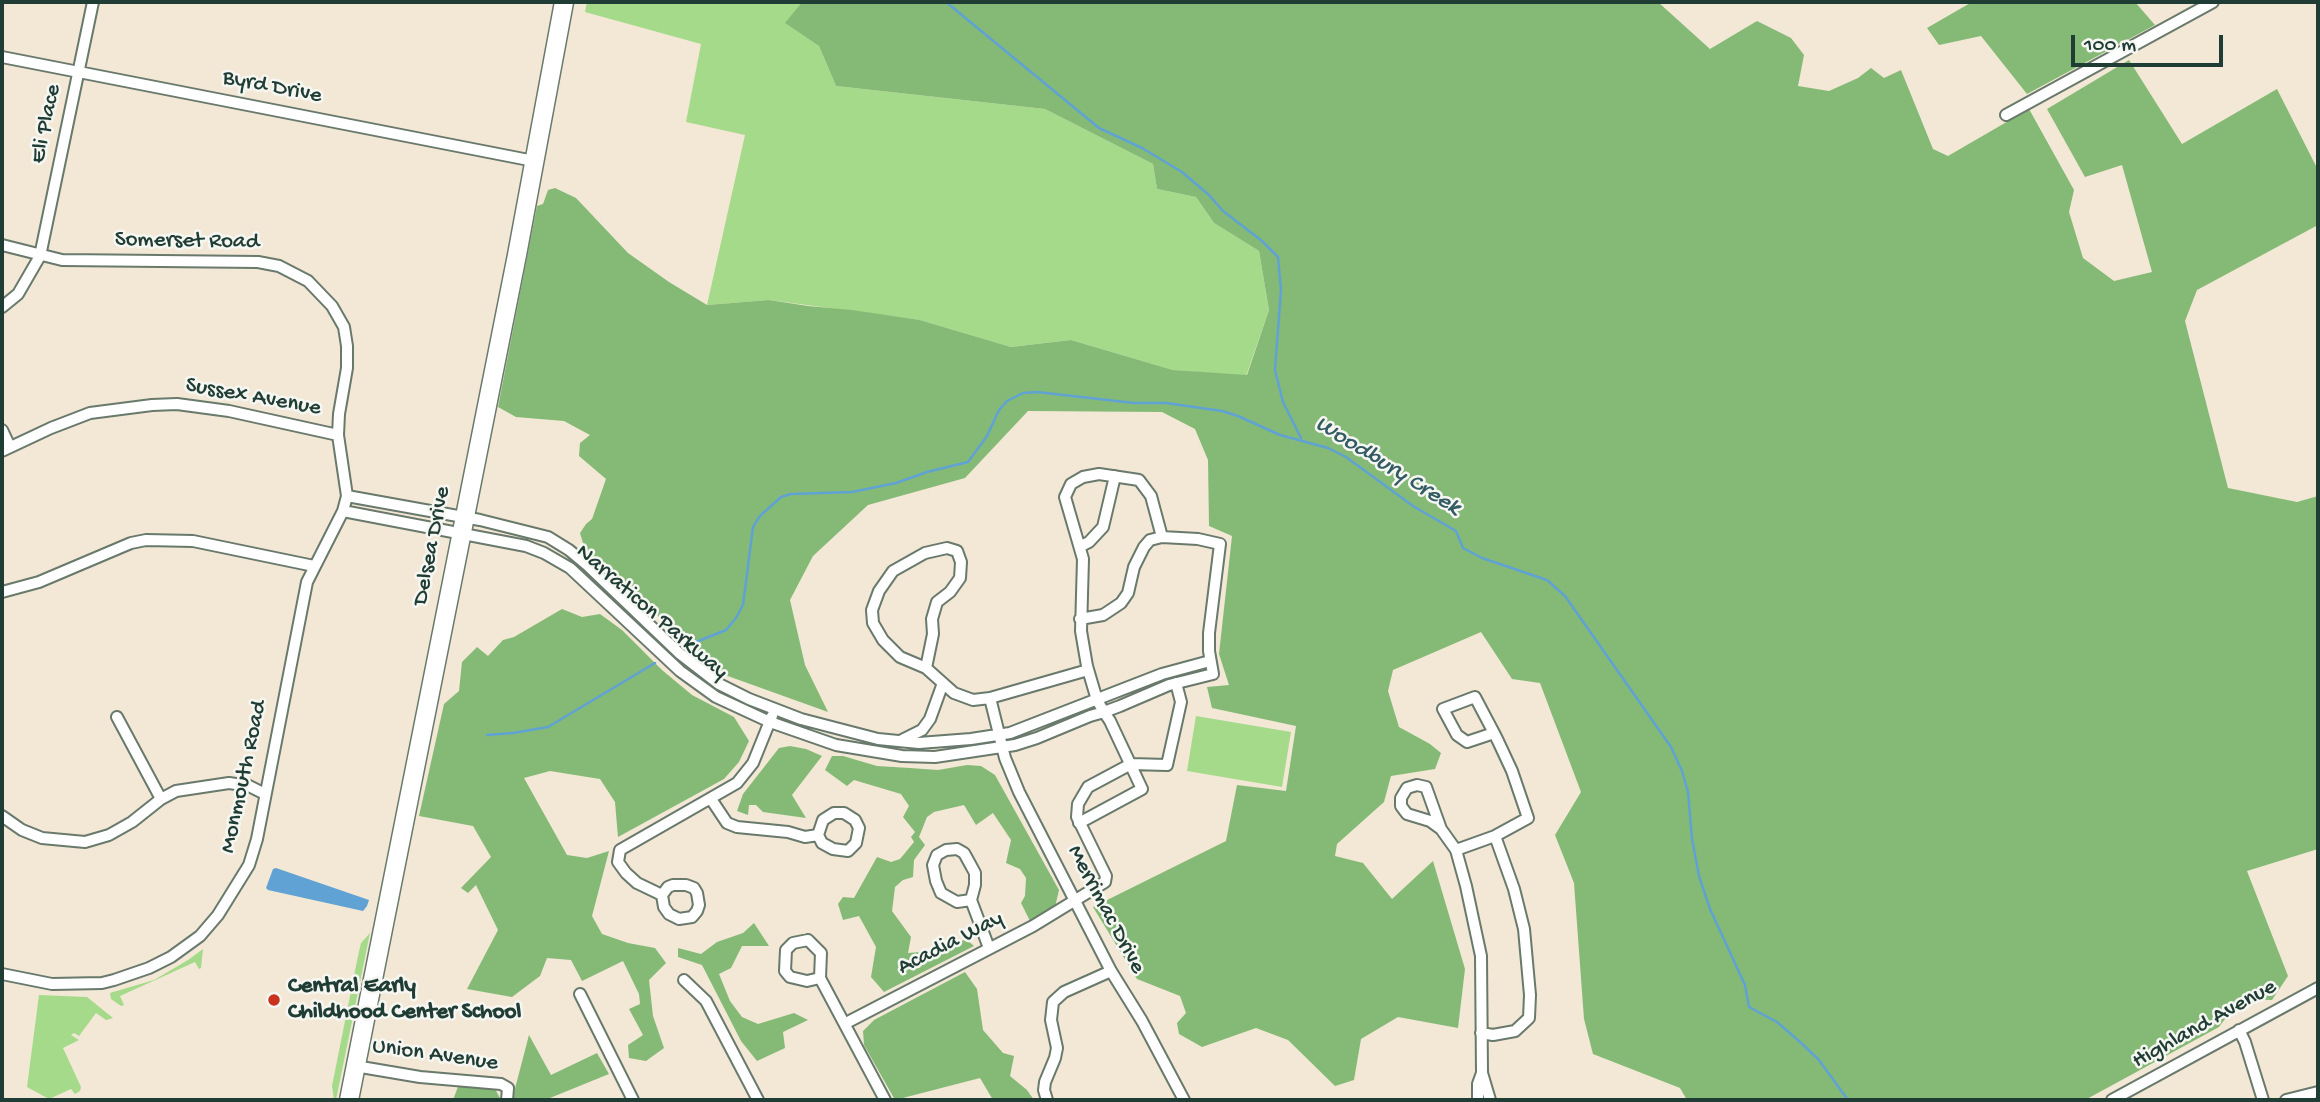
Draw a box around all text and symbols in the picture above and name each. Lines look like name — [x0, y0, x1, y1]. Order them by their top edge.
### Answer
scale bar — [2075, 21, 2227, 65]
text: 100 m — [2084, 34, 2136, 59]
street label: Byrd Drive — [220, 65, 324, 111]
street label: Eli Place — [25, 82, 69, 166]
street label: Somerset Road — [115, 227, 259, 257]
street label: Sussex Avenue — [183, 373, 323, 423]
water label: Woodbury Creek — [1309, 411, 1465, 523]
street label: Delsea Drive — [408, 484, 458, 608]
street label: Narraticon Parkway — [569, 539, 733, 687]
street label: Monmouth Road — [215, 698, 275, 856]
street label: Merrimac Drive — [1060, 841, 1150, 979]
street label: Acadia Way — [894, 906, 1008, 982]
place label: Central Early Childhood Center School — [288, 973, 521, 1027]
street label: Highland Avenue — [2128, 974, 2282, 1076]
marker: Central Early Childhood Center School — [266, 992, 282, 1008]
street label: Union Avenue — [370, 1034, 500, 1078]

